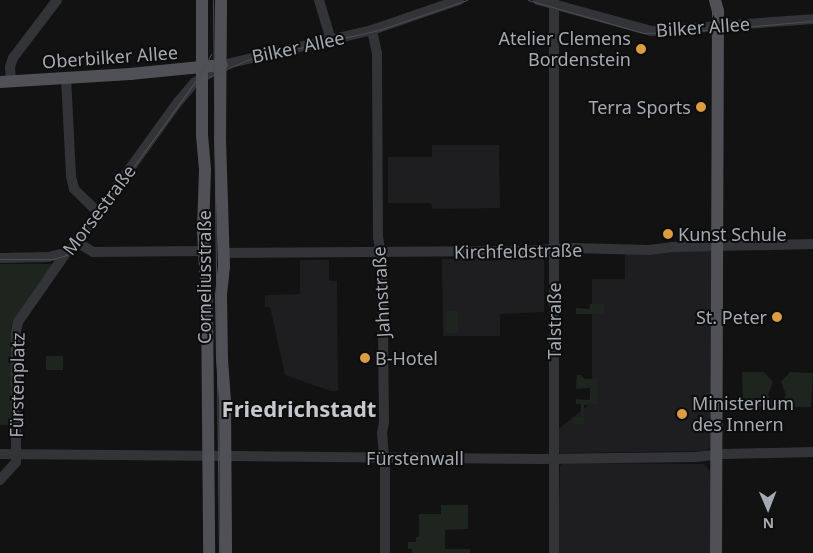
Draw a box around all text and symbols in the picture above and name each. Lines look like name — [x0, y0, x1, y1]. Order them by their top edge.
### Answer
street label: Bilker Allee — [655, 13, 751, 41]
street label: Bilker Allee — [250, 27, 346, 67]
place label: Atelier Clemens Bordenstein — [498, 28, 631, 70]
street label: Oberbilker Allee — [41, 41, 179, 73]
marker: Atelier Clemens Bordenstein — [635, 43, 647, 55]
place label: Terra Sports — [588, 96, 691, 118]
marker: Terra Sports — [695, 101, 707, 113]
street label: Morsestraße — [58, 161, 140, 259]
street label: Corneliusstraße — [193, 210, 215, 344]
place label: Kunst Schule — [678, 223, 787, 245]
marker: Kunst Schule — [662, 228, 674, 240]
street label: Kirchfeldstraße — [454, 239, 582, 263]
street label: Jahnstraße — [368, 246, 394, 338]
street label: Talstraße — [543, 282, 565, 360]
place label: St. Peter — [696, 306, 767, 328]
marker: St. Peter — [771, 311, 783, 323]
street label: Fürstenplatz — [5, 332, 29, 438]
place label: B-Hotel — [375, 347, 438, 369]
marker: B-Hotel — [359, 352, 371, 364]
place label: Ministerium des Innern — [692, 393, 794, 436]
district label: Friedrichstadt — [222, 396, 376, 422]
marker: Ministerium des Innern — [676, 408, 688, 420]
street label: Fürstenwall — [366, 447, 464, 469]
north arrow — [743, 483, 793, 533]
text: N — [762, 514, 774, 533]

